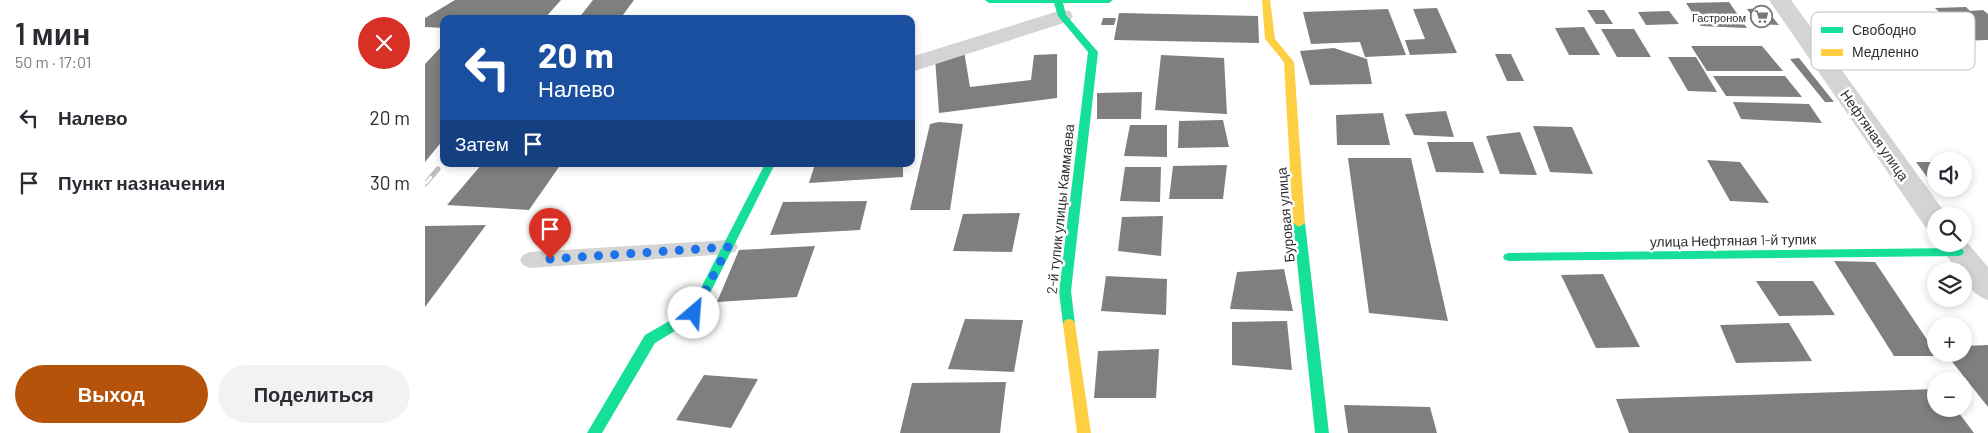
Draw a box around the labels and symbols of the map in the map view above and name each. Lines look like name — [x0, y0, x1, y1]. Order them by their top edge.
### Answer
supermarket icon: Гастроном — [1750, 5, 1774, 29]
place label: Гастроном — [1692, 11, 1746, 24]
legend — [1811, 12, 1975, 70]
text: Свободно — [1852, 21, 1917, 38]
text: Медленно — [1852, 43, 1919, 60]
street label: Нефтяная улица — [1837, 86, 1913, 184]
street label: 2-й тупик улицы Каммаева — [1043, 123, 1077, 295]
street label: Буровая улица — [1272, 167, 1298, 263]
pin — [529, 208, 571, 259]
street label: улица Нефтяная 1-й тупик — [1650, 230, 1817, 250]
position arrow — [667, 286, 719, 338]

